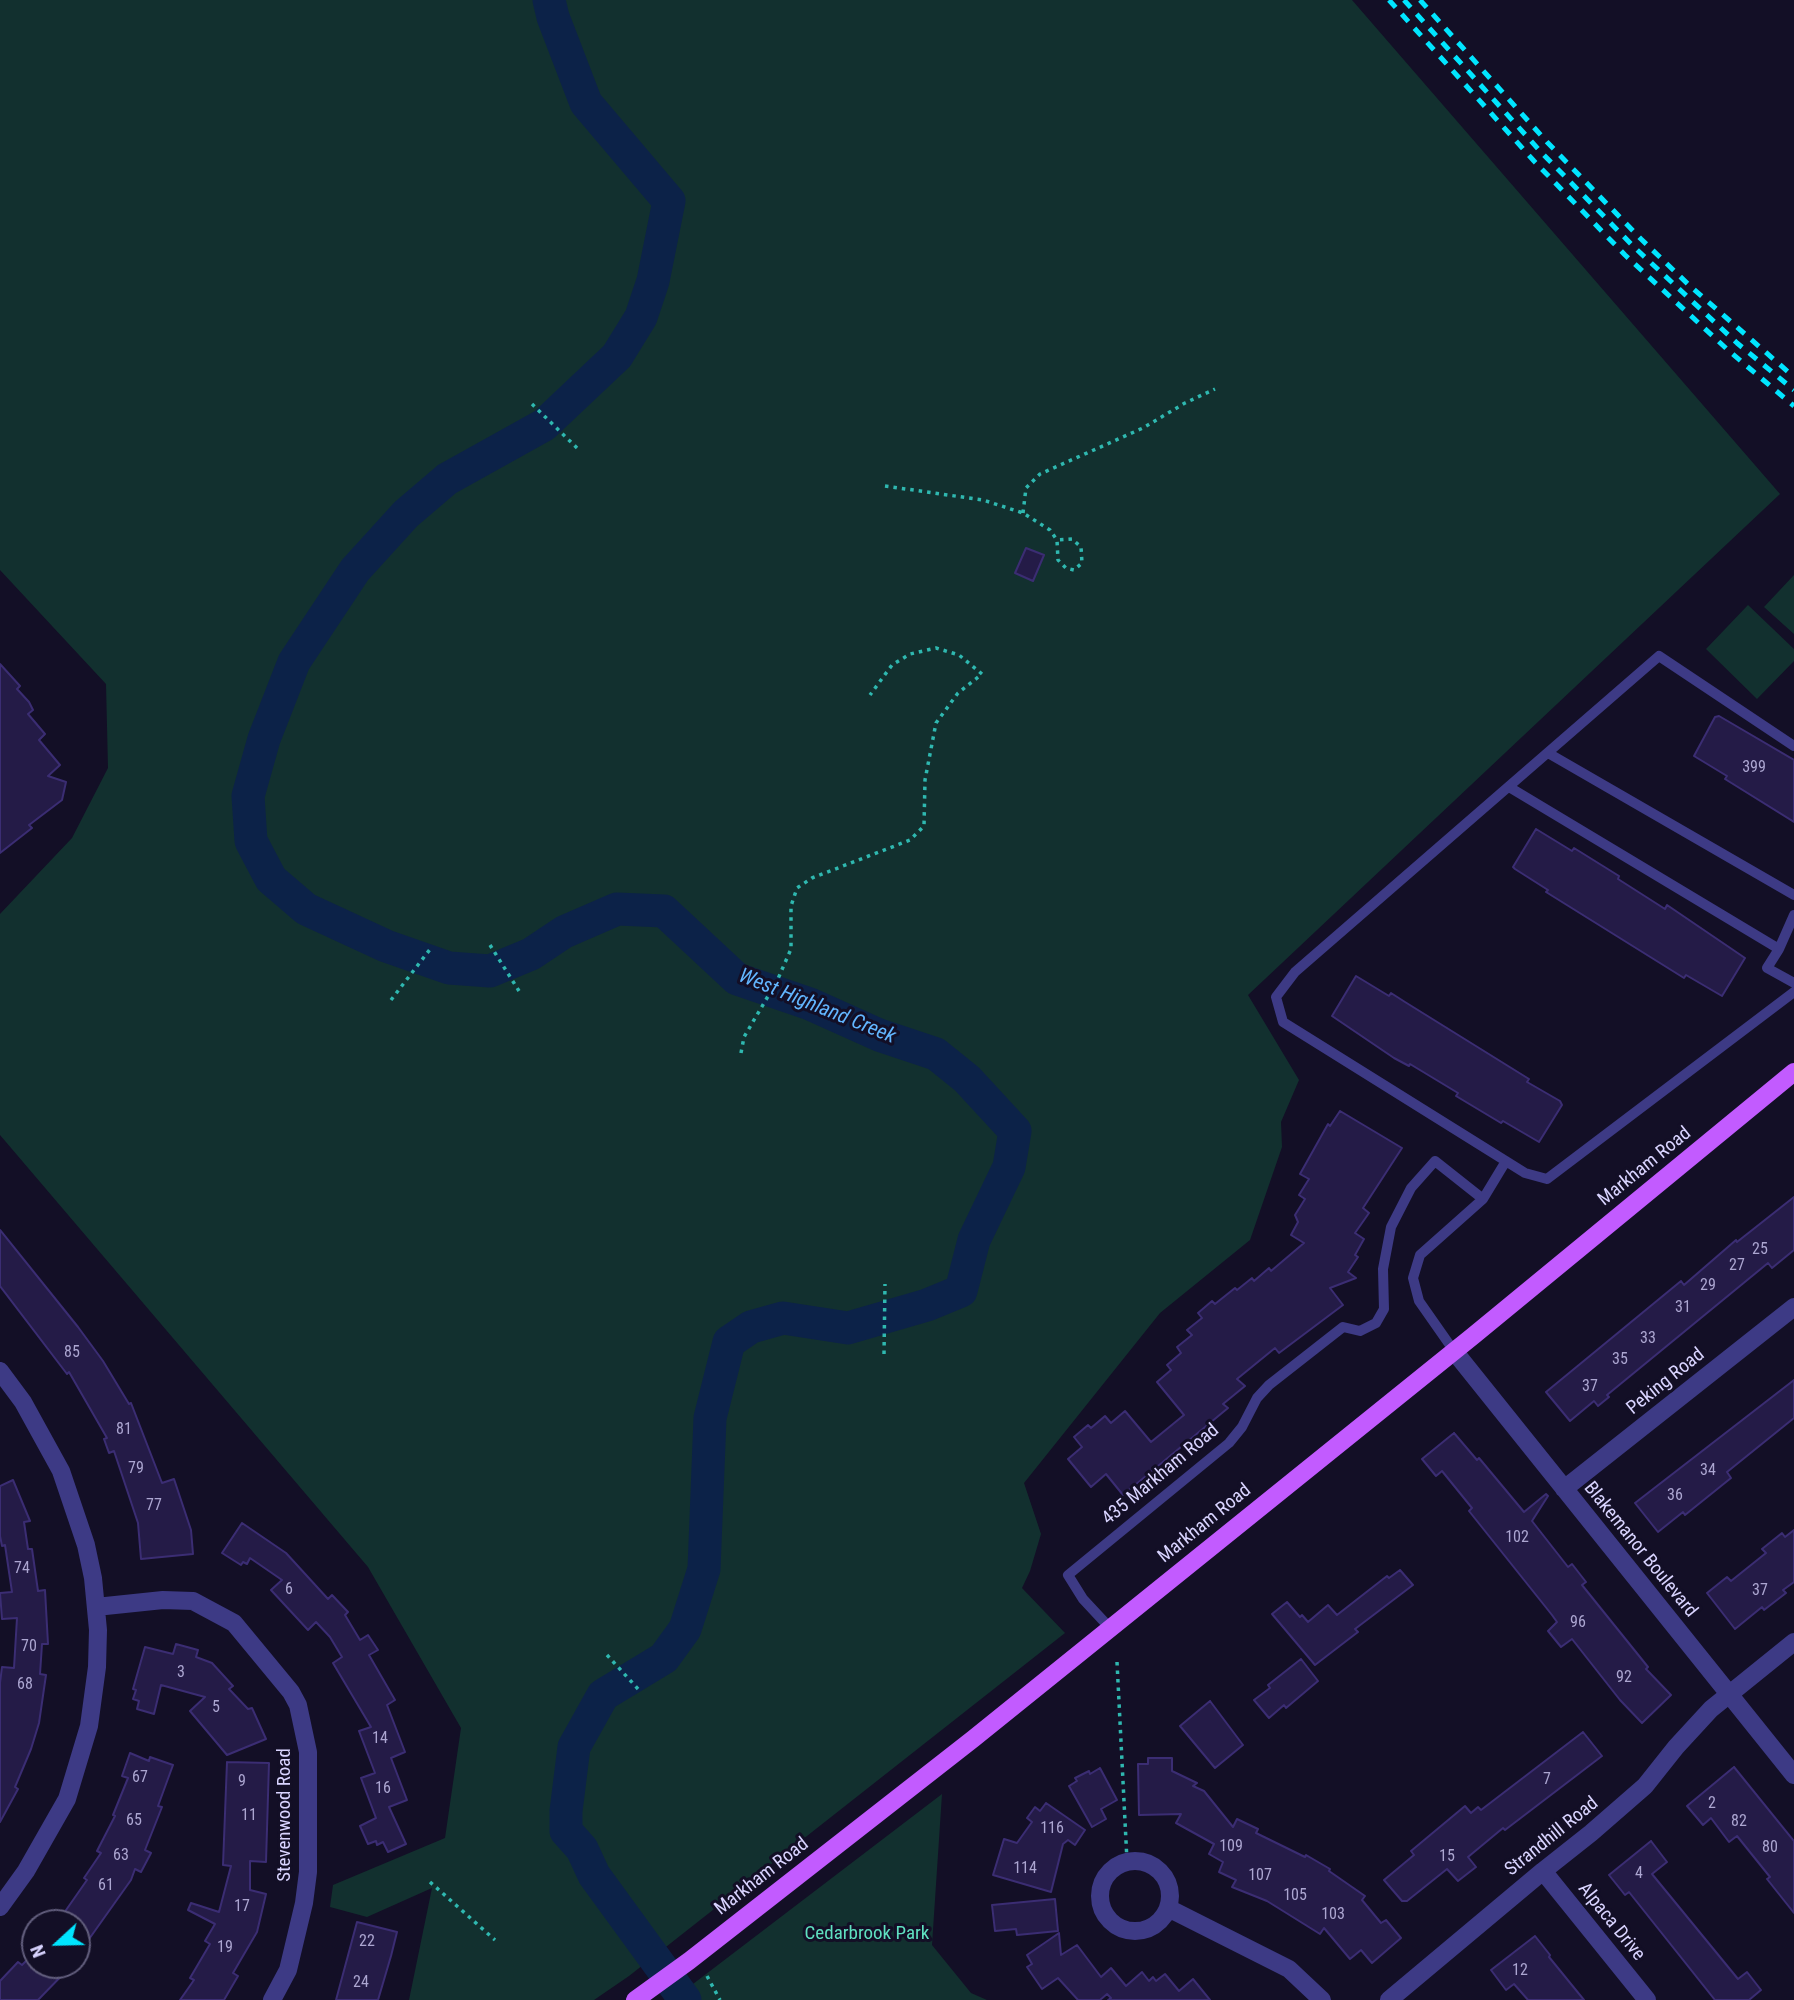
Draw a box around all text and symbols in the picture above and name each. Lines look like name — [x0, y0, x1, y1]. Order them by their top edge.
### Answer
house number: 399 — [1742, 758, 1766, 778]
water label: West Highland Creek — [735, 964, 899, 1050]
street label: Markham Road — [1594, 1123, 1696, 1211]
house number: 25 — [1752, 1240, 1768, 1260]
house number: 27 — [1729, 1256, 1745, 1276]
house number: 29 — [1700, 1276, 1716, 1296]
house number: 31 — [1675, 1298, 1691, 1318]
house number: 33 — [1640, 1329, 1656, 1349]
house number: 85 — [64, 1343, 80, 1363]
street label: Peking Road — [1623, 1344, 1709, 1420]
house number: 35 — [1612, 1350, 1628, 1370]
house number: 37 — [1582, 1377, 1598, 1397]
house number: 81 — [116, 1420, 132, 1440]
street label: 435 Markham Road — [1098, 1420, 1224, 1530]
house number: 79 — [128, 1459, 144, 1479]
house number: 34 — [1700, 1461, 1716, 1481]
street label: Blakemanor Boulevard — [1578, 1478, 1702, 1622]
street label: Markham Road — [1154, 1480, 1256, 1568]
house number: 36 — [1667, 1486, 1683, 1506]
house number: 77 — [146, 1496, 162, 1516]
house number: 102 — [1505, 1528, 1529, 1548]
house number: 74 — [14, 1559, 30, 1579]
house number: 6 — [285, 1580, 293, 1600]
house number: 37 — [1752, 1581, 1768, 1601]
house number: 96 — [1570, 1613, 1586, 1633]
house number: 70 — [21, 1637, 37, 1657]
house number: 3 — [177, 1663, 185, 1683]
house number: 92 — [1616, 1668, 1632, 1688]
house number: 68 — [17, 1675, 33, 1695]
house number: 5 — [212, 1698, 220, 1718]
house number: 14 — [372, 1729, 388, 1749]
street label: Stevenwood Road — [274, 1748, 296, 1882]
house number: 67 — [132, 1768, 148, 1788]
house number: 7 — [1543, 1770, 1551, 1790]
house number: 9 — [238, 1772, 246, 1792]
house number: 16 — [375, 1779, 391, 1799]
street label: Strandhill Road — [1501, 1792, 1603, 1882]
house number: 2 — [1708, 1794, 1716, 1814]
house number: 11 — [241, 1806, 257, 1826]
house number: 65 — [126, 1811, 142, 1831]
house number: 82 — [1731, 1812, 1747, 1832]
house number: 116 — [1040, 1819, 1064, 1839]
street label: Markham Road — [710, 1833, 814, 1921]
house number: 109 — [1219, 1837, 1243, 1857]
house number: 80 — [1762, 1838, 1778, 1858]
house number: 63 — [113, 1846, 129, 1866]
house number: 15 — [1439, 1847, 1455, 1867]
house number: 114 — [1013, 1859, 1037, 1879]
house number: 4 — [1635, 1864, 1643, 1884]
house number: 107 — [1248, 1866, 1272, 1886]
house number: 61 — [98, 1876, 114, 1896]
street label: Alpaca Drive — [1573, 1878, 1649, 1966]
house number: 105 — [1283, 1886, 1307, 1906]
house number: 17 — [234, 1897, 250, 1917]
house number: 103 — [1321, 1905, 1345, 1925]
north arrow — [21, 1909, 91, 1979]
park label: Cedarbrook Park — [805, 1923, 929, 1945]
house number: 22 — [359, 1932, 375, 1952]
house number: 19 — [217, 1938, 233, 1958]
text: N — [25, 1942, 51, 1961]
house number: 12 — [1512, 1961, 1528, 1981]
house number: 24 — [353, 1973, 369, 1993]

